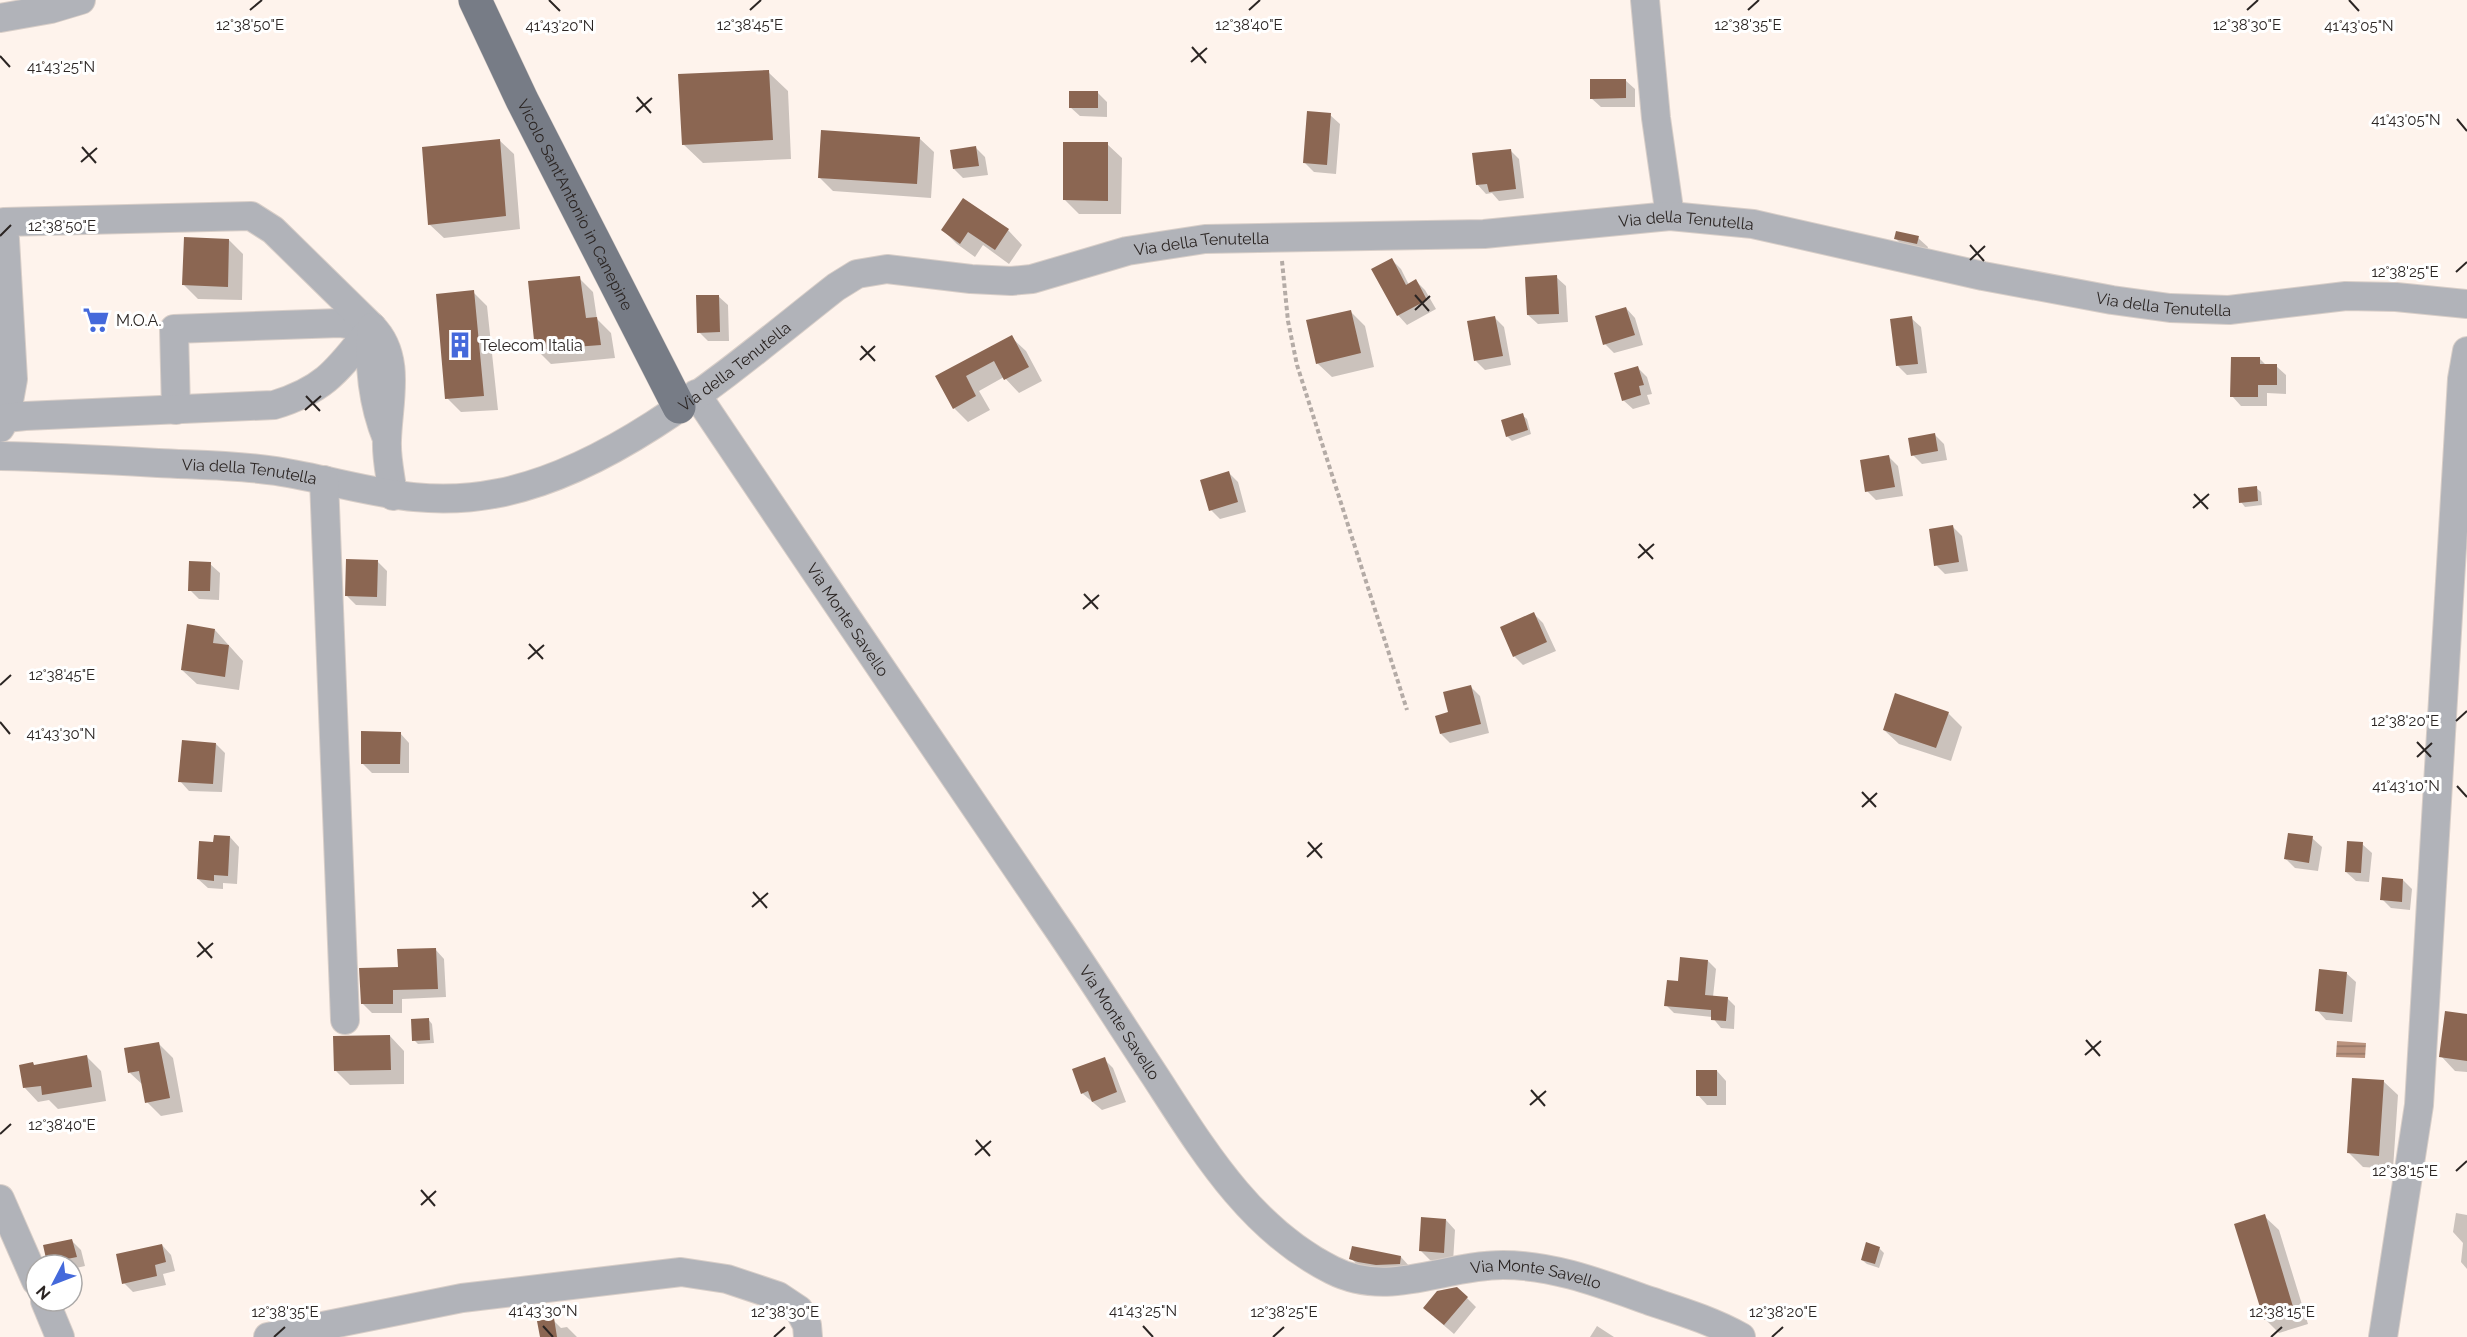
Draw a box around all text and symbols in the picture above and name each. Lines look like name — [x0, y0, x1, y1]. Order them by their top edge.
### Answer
text: 12°38'50"E — [216, 16, 284, 34]
text: 12°38'45"E — [717, 16, 783, 34]
text: 12°38'40"E — [1215, 16, 1283, 34]
text: 12°38'35"E — [1714, 16, 1782, 34]
text: 12°38'30"E — [2213, 16, 2281, 34]
text: 41°43'20"N — [526, 17, 594, 35]
text: 41°43'05"N — [2324, 17, 2394, 35]
text: 41°43'25"N — [27, 58, 95, 76]
street label: Vicolo Sant'Antonio in Canepine — [513, 96, 637, 314]
text: 41°43'05"N — [2371, 111, 2441, 129]
street label: Via della Tenutella — [1618, 207, 1755, 234]
text: 12°38'50"E — [28, 217, 96, 235]
street label: Via della Tenutella — [1133, 229, 1269, 260]
text: 12°38'25"E — [2371, 263, 2439, 281]
street label: Via della Tenutella — [2094, 288, 2232, 320]
supermarket icon: M.O.A. — [81, 305, 111, 335]
place label: M.O.A. — [116, 311, 161, 330]
street label: Via della Tenutella — [675, 318, 795, 415]
building icon: Telecom Italia — [445, 330, 475, 360]
place label: Telecom Italia — [480, 336, 583, 355]
street label: Via della Tenutella — [181, 455, 319, 489]
street label: Via Monte Savello — [803, 560, 893, 680]
text: 12°38'45"E — [29, 666, 95, 684]
text: 12°38'20"E — [2371, 712, 2439, 730]
text: 41°43'30"N — [26, 725, 96, 743]
text: 41°43'10"N — [2372, 777, 2440, 795]
street label: Via Monte Savello — [1075, 962, 1164, 1083]
text: 12°38'40"E — [28, 1116, 96, 1134]
text: 12°38'15"E — [2372, 1162, 2438, 1180]
north arrow — [24, 1253, 84, 1313]
street label: Via Monte Savello — [1469, 1256, 1604, 1293]
text: N — [32, 1282, 54, 1304]
text: 41°43'30"N — [508, 1302, 578, 1320]
text: 41°43'25"N — [1109, 1302, 1177, 1320]
text: 12°38'35"E — [251, 1303, 319, 1321]
text: 12°38'30"E — [751, 1303, 819, 1321]
text: 12°38'25"E — [1250, 1303, 1318, 1321]
text: 12°38'20"E — [1749, 1303, 1817, 1321]
text: 12°38'15"E — [2249, 1303, 2315, 1321]

